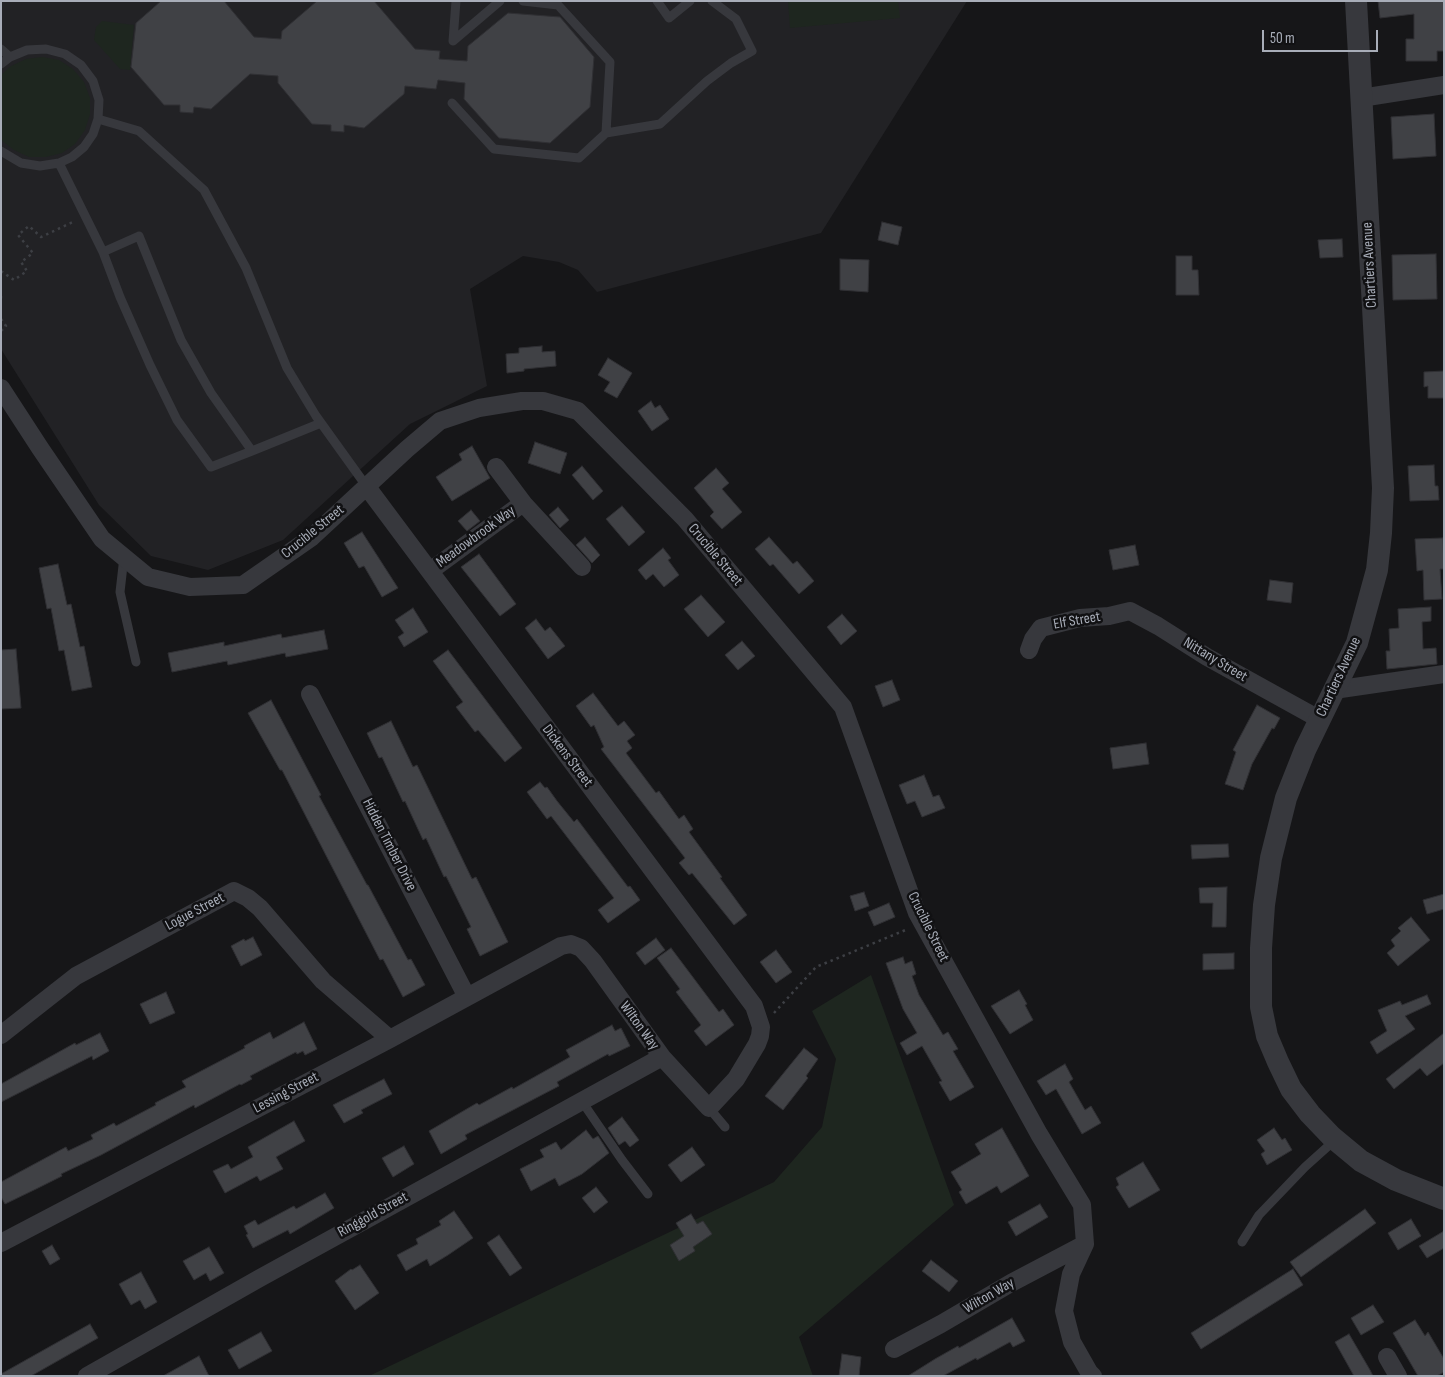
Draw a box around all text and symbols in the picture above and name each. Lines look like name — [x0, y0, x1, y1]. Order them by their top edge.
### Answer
scale bar — [1265, 20, 1381, 52]
text: 50 m — [1270, 29, 1295, 48]
street label: Chartiers Avenue — [1359, 222, 1381, 308]
street label: Crucible Street — [278, 501, 348, 563]
street label: Meadowbrook Way — [433, 502, 519, 572]
street label: Crucible Street — [684, 520, 746, 590]
street label: Elf Street — [1052, 608, 1102, 634]
street label: Nittany Street — [1180, 634, 1250, 686]
street label: Chartiers Avenue — [1313, 634, 1365, 720]
street label: Dickens Street — [538, 721, 596, 791]
street label: Hidden Timber Drive — [358, 796, 420, 894]
street label: Logue Street — [163, 889, 227, 935]
street label: Crucible Street — [903, 889, 953, 965]
street label: Wilton Way — [615, 998, 663, 1054]
street label: Lessing Street — [250, 1068, 322, 1118]
street label: Ringgold Street — [335, 1188, 411, 1242]
street label: Wilton Way — [960, 1274, 1018, 1318]

